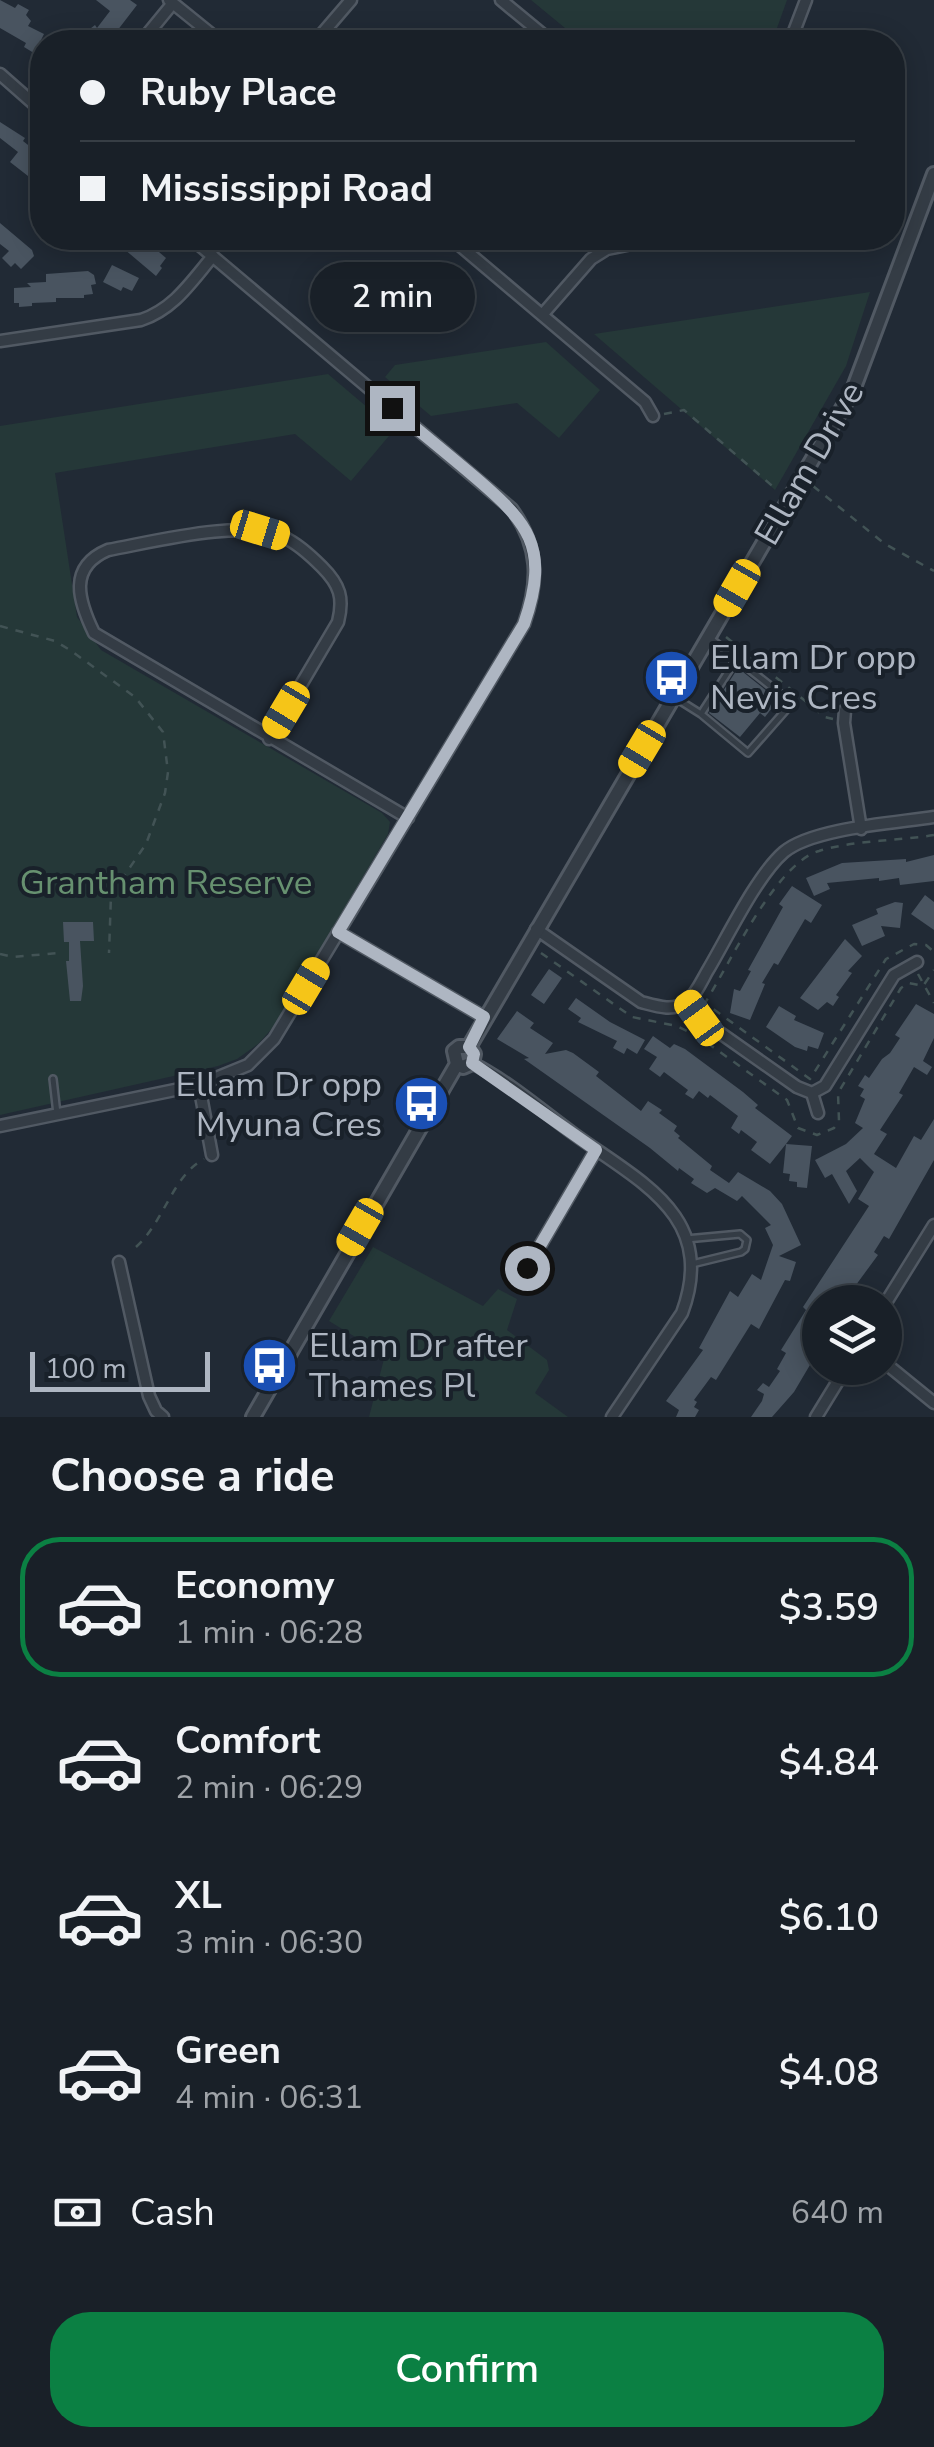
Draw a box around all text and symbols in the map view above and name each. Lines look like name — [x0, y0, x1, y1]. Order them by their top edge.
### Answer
text: Ruby Place — [140, 67, 337, 118]
text: Mississippi Road — [140, 163, 433, 214]
callout: 2 min — [310, 263, 474, 333]
text: 2 min — [352, 275, 433, 318]
street label: Ellam Drive — [744, 373, 875, 554]
route end — [370, 386, 415, 431]
car — [227, 507, 293, 553]
car — [709, 555, 765, 621]
place label: Ellam Dr opp Nevis Cres — [710, 634, 916, 721]
bus stop icon: Ellam Dr opp Nevis Cres — [641, 647, 701, 707]
car — [258, 677, 314, 743]
car — [614, 716, 670, 782]
park label: Grantham Reserve — [20, 859, 312, 906]
car — [278, 953, 334, 1019]
car — [669, 985, 729, 1051]
place label: Ellam Dr opp Myuna Cres — [176, 1061, 382, 1148]
bus stop icon: Ellam Dr opp Myuna Cres — [391, 1074, 451, 1134]
car — [332, 1194, 388, 1260]
route start — [505, 1246, 550, 1291]
map controls — [802, 1285, 902, 1385]
button: layers — [802, 1285, 902, 1385]
place label: Ellam Dr after Thames Pl — [309, 1322, 528, 1409]
bus stop icon: Ellam Dr after Thames Pl — [240, 1335, 300, 1395]
scale bar — [30, 1347, 210, 1392]
text: 100 m — [45, 1350, 127, 1388]
text: Choose a ride — [50, 1446, 335, 1507]
text: Economy — [175, 1560, 334, 1611]
icon: car — [55, 1562, 145, 1652]
text: $3.59 — [779, 1582, 879, 1633]
text: 1 min · 06:28 — [175, 1611, 363, 1654]
text: Comfort — [175, 1715, 320, 1766]
icon: car — [55, 1717, 145, 1807]
text: $4.84 — [779, 1737, 879, 1788]
text: 2 min · 06:29 — [175, 1766, 363, 1809]
text: XL — [175, 1870, 222, 1921]
icon: car — [55, 1872, 145, 1962]
text: $6.10 — [779, 1892, 879, 1943]
text: 3 min · 06:30 — [175, 1921, 363, 1964]
text: Green — [175, 2025, 281, 2076]
icon: car — [55, 2027, 145, 2117]
text: $4.08 — [779, 2047, 879, 2098]
text: 4 min · 06:31 — [175, 2076, 363, 2119]
icon: cash — [50, 2185, 105, 2240]
text: Cash — [130, 2187, 215, 2238]
text: 640 m — [791, 2191, 884, 2234]
button: Confirm — [50, 2312, 884, 2427]

